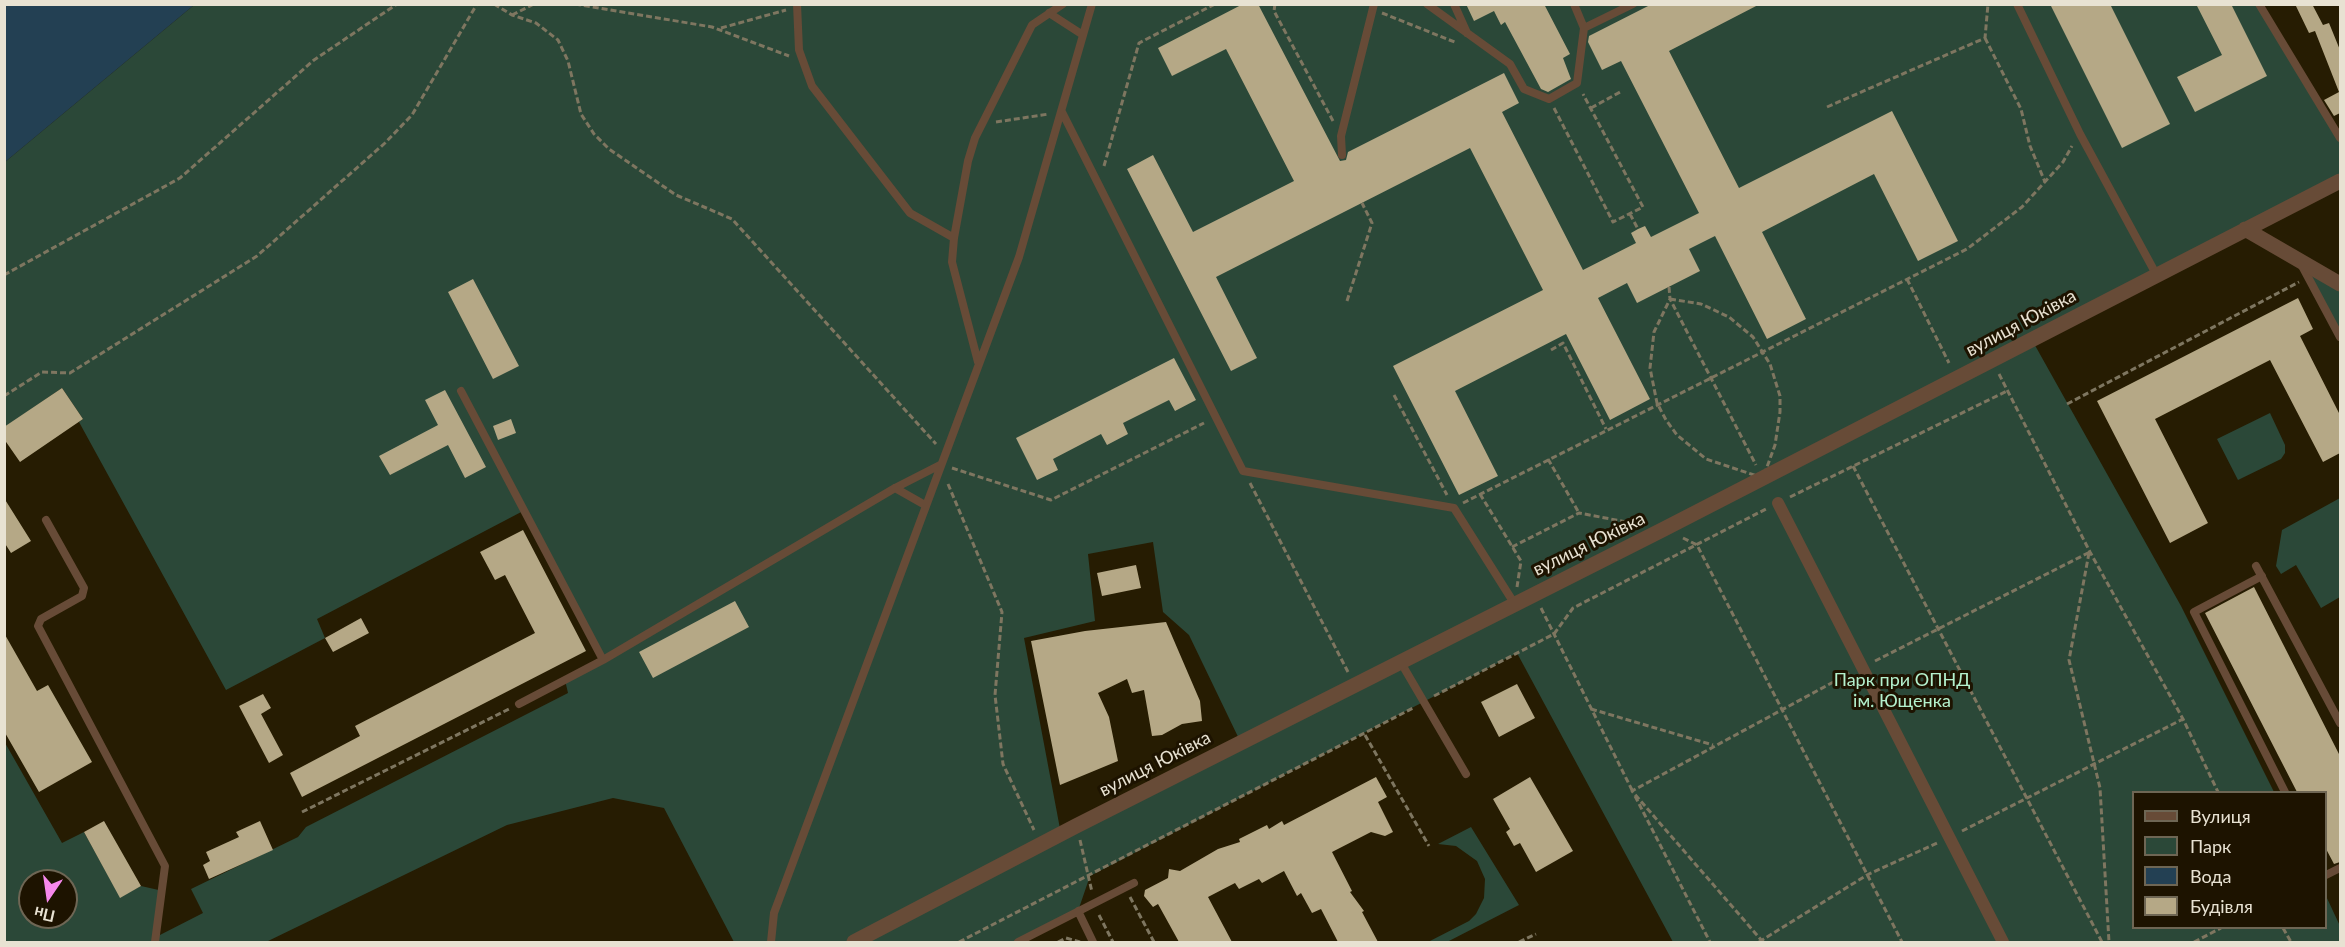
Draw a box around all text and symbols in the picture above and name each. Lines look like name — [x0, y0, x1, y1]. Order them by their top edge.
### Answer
street label: вулиця Юківка — [1962, 285, 2080, 361]
street label: вулиця Юківка — [1530, 508, 1648, 580]
park label: Парк при ОПНД ім. Ющенка — [1834, 669, 1970, 712]
street label: вулиця Юківка — [1096, 727, 1214, 801]
legend — [2132, 791, 2327, 929]
text: Вулиця — [2190, 805, 2251, 827]
text: Парк — [2190, 835, 2231, 857]
text: Вода — [2190, 865, 2231, 887]
north arrow — [18, 869, 78, 929]
text: Будівля — [2190, 895, 2253, 917]
text: Пн — [32, 903, 57, 927]

